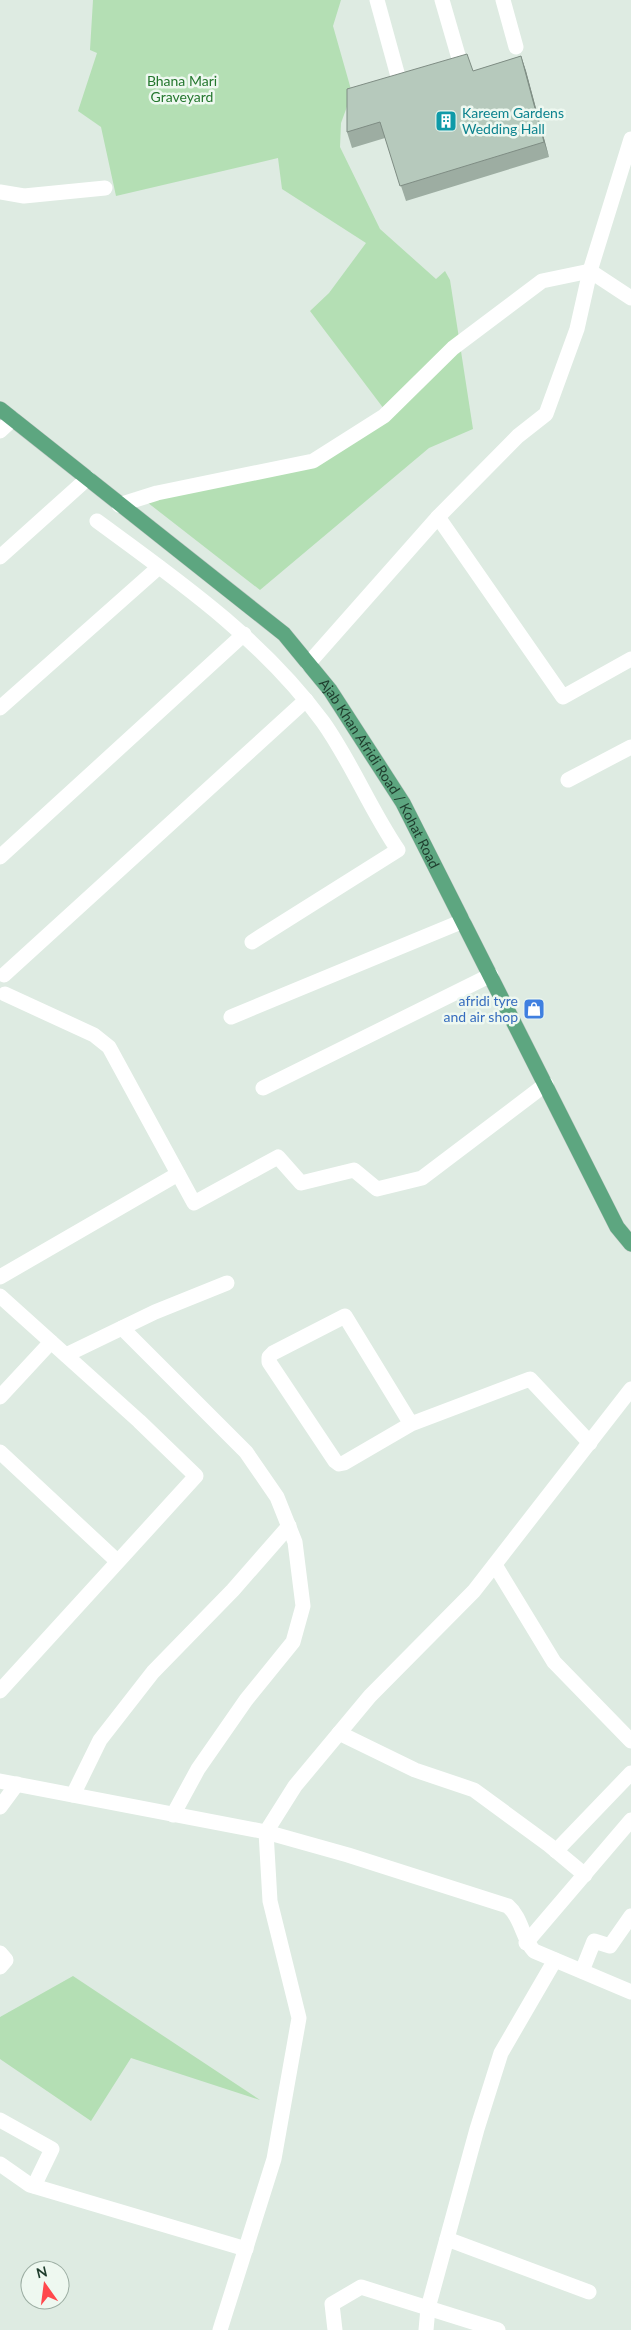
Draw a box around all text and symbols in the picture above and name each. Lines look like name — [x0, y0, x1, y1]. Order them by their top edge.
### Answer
park label: Bhana Mari Graveyard — [147, 72, 217, 105]
place label: Kareem Gardens Wedding Hall — [462, 104, 564, 137]
building icon: Kareem Gardens Wedding Hall — [434, 109, 458, 133]
street label: Ajab Khan Afridi Road / Kohat Road — [316, 675, 444, 871]
place label: afridi tyre and air shop — [443, 992, 518, 1025]
shop icon: afridi tyre and air shop — [522, 997, 546, 1021]
north arrow — [20, 2260, 70, 2310]
text: N — [34, 2262, 49, 2281]

